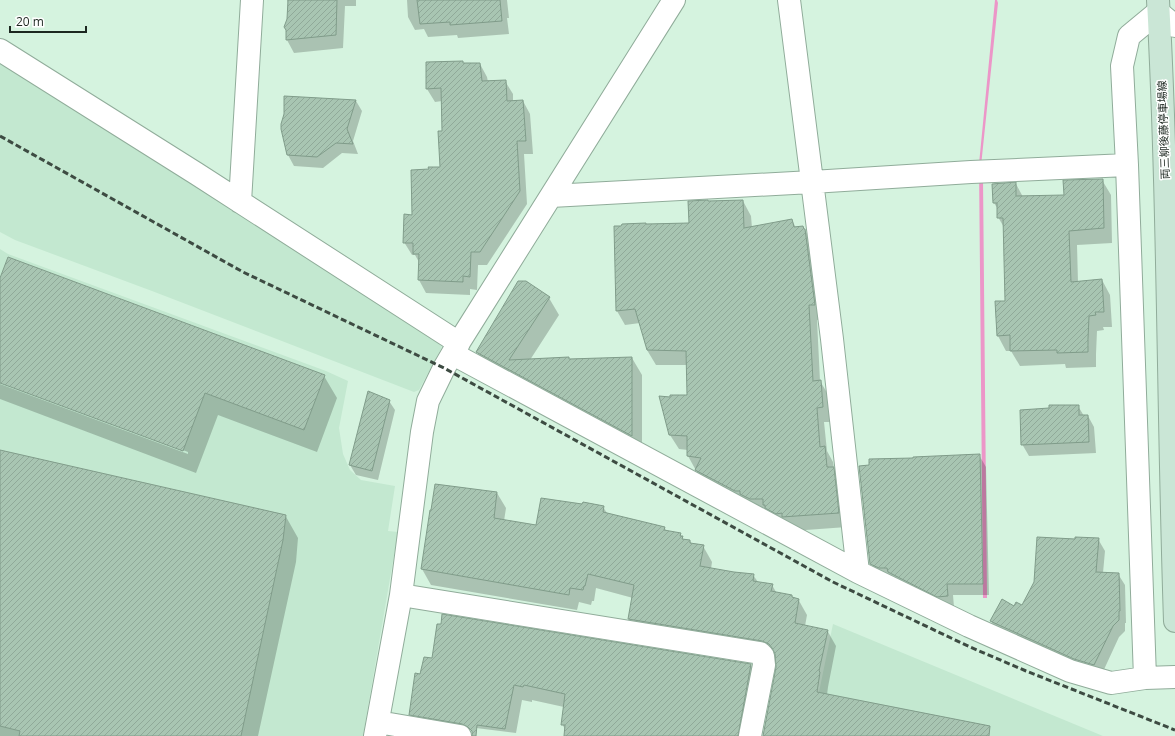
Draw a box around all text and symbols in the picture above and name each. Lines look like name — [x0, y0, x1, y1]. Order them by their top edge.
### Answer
scale bar — [10, 8, 86, 34]
text: 20 m — [16, 13, 44, 30]
street label: 両三柳後藤停車場線 — [1154, 80, 1172, 180]

